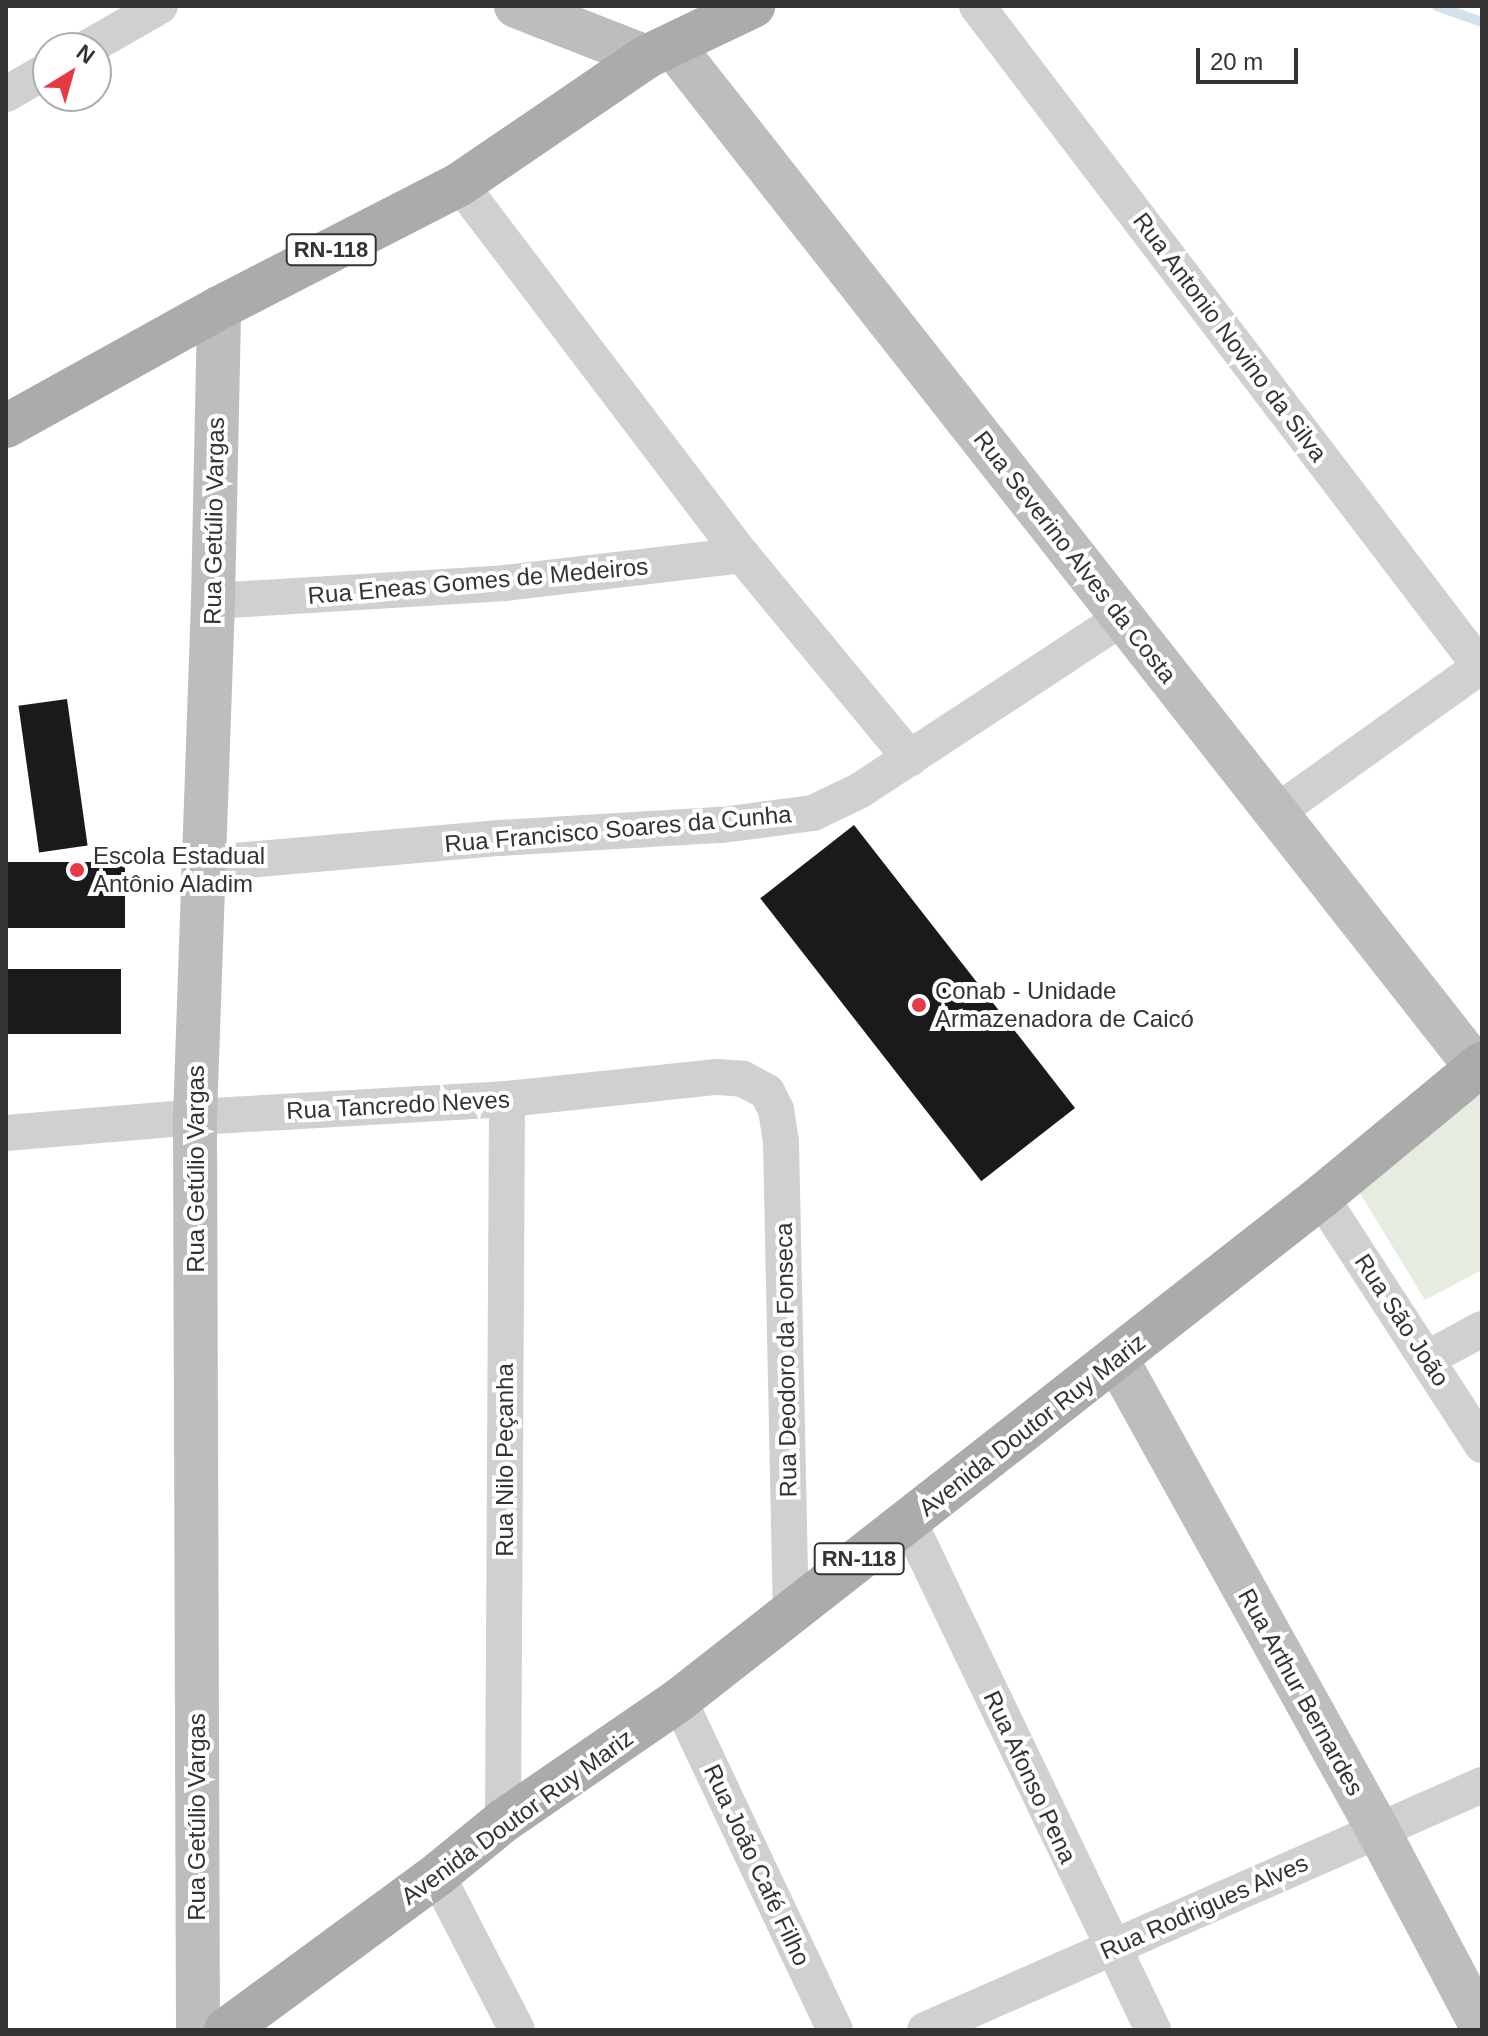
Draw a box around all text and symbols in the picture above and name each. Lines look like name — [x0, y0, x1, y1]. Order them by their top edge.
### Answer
north arrow — [32, 32, 112, 112]
scale bar — [1200, 32, 1302, 82]
text: N — [72, 39, 99, 69]
text: 20 m — [1210, 48, 1263, 75]
street label: Rua Antonio Novino da Silva — [1127, 206, 1333, 468]
road number: RN-118 — [285, 232, 377, 268]
street label: Rua Getúlio Vargas — [198, 417, 230, 625]
street label: Rua Severino Alves da Costa — [967, 425, 1183, 689]
street label: Rua Eneas Gomes de Medeiros — [307, 552, 649, 610]
street label: Rua Francisco Soares da Cunha — [443, 799, 793, 859]
place label: Escola Estadual Antônio Aladim — [93, 842, 265, 898]
marker: Escola Estadual Antônio Aladim — [68, 861, 86, 879]
place label: Conab - Unidade Armazenadora de Caicó — [935, 977, 1194, 1033]
marker: Conab - Unidade Armazenadora de Caicó — [910, 996, 928, 1014]
street label: Rua Getúlio Vargas — [182, 1065, 210, 1273]
street label: Rua Tancredo Neves — [285, 1085, 511, 1125]
street label: Rua Deodoro da Fonseca — [769, 1222, 803, 1498]
street label: Rua São João — [1349, 1248, 1455, 1392]
street label: Avenida Doutor Ruy Mariz — [913, 1328, 1151, 1522]
street label: Rua Nilo Peçanha — [491, 1363, 519, 1557]
road number: RN-118 — [813, 1541, 905, 1577]
street label: Rua Arthur Bernardes — [1232, 1583, 1370, 1801]
street label: Rua Afonso Pena — [977, 1686, 1083, 1868]
street label: Rua Getúlio Vargas — [183, 1713, 211, 1921]
street label: Avenida Doutor Ruy Mariz — [395, 1723, 639, 1911]
street label: Rua João Café Filho — [698, 1760, 816, 1970]
street label: Rua Rodrigues Alves — [1095, 1848, 1313, 1966]

